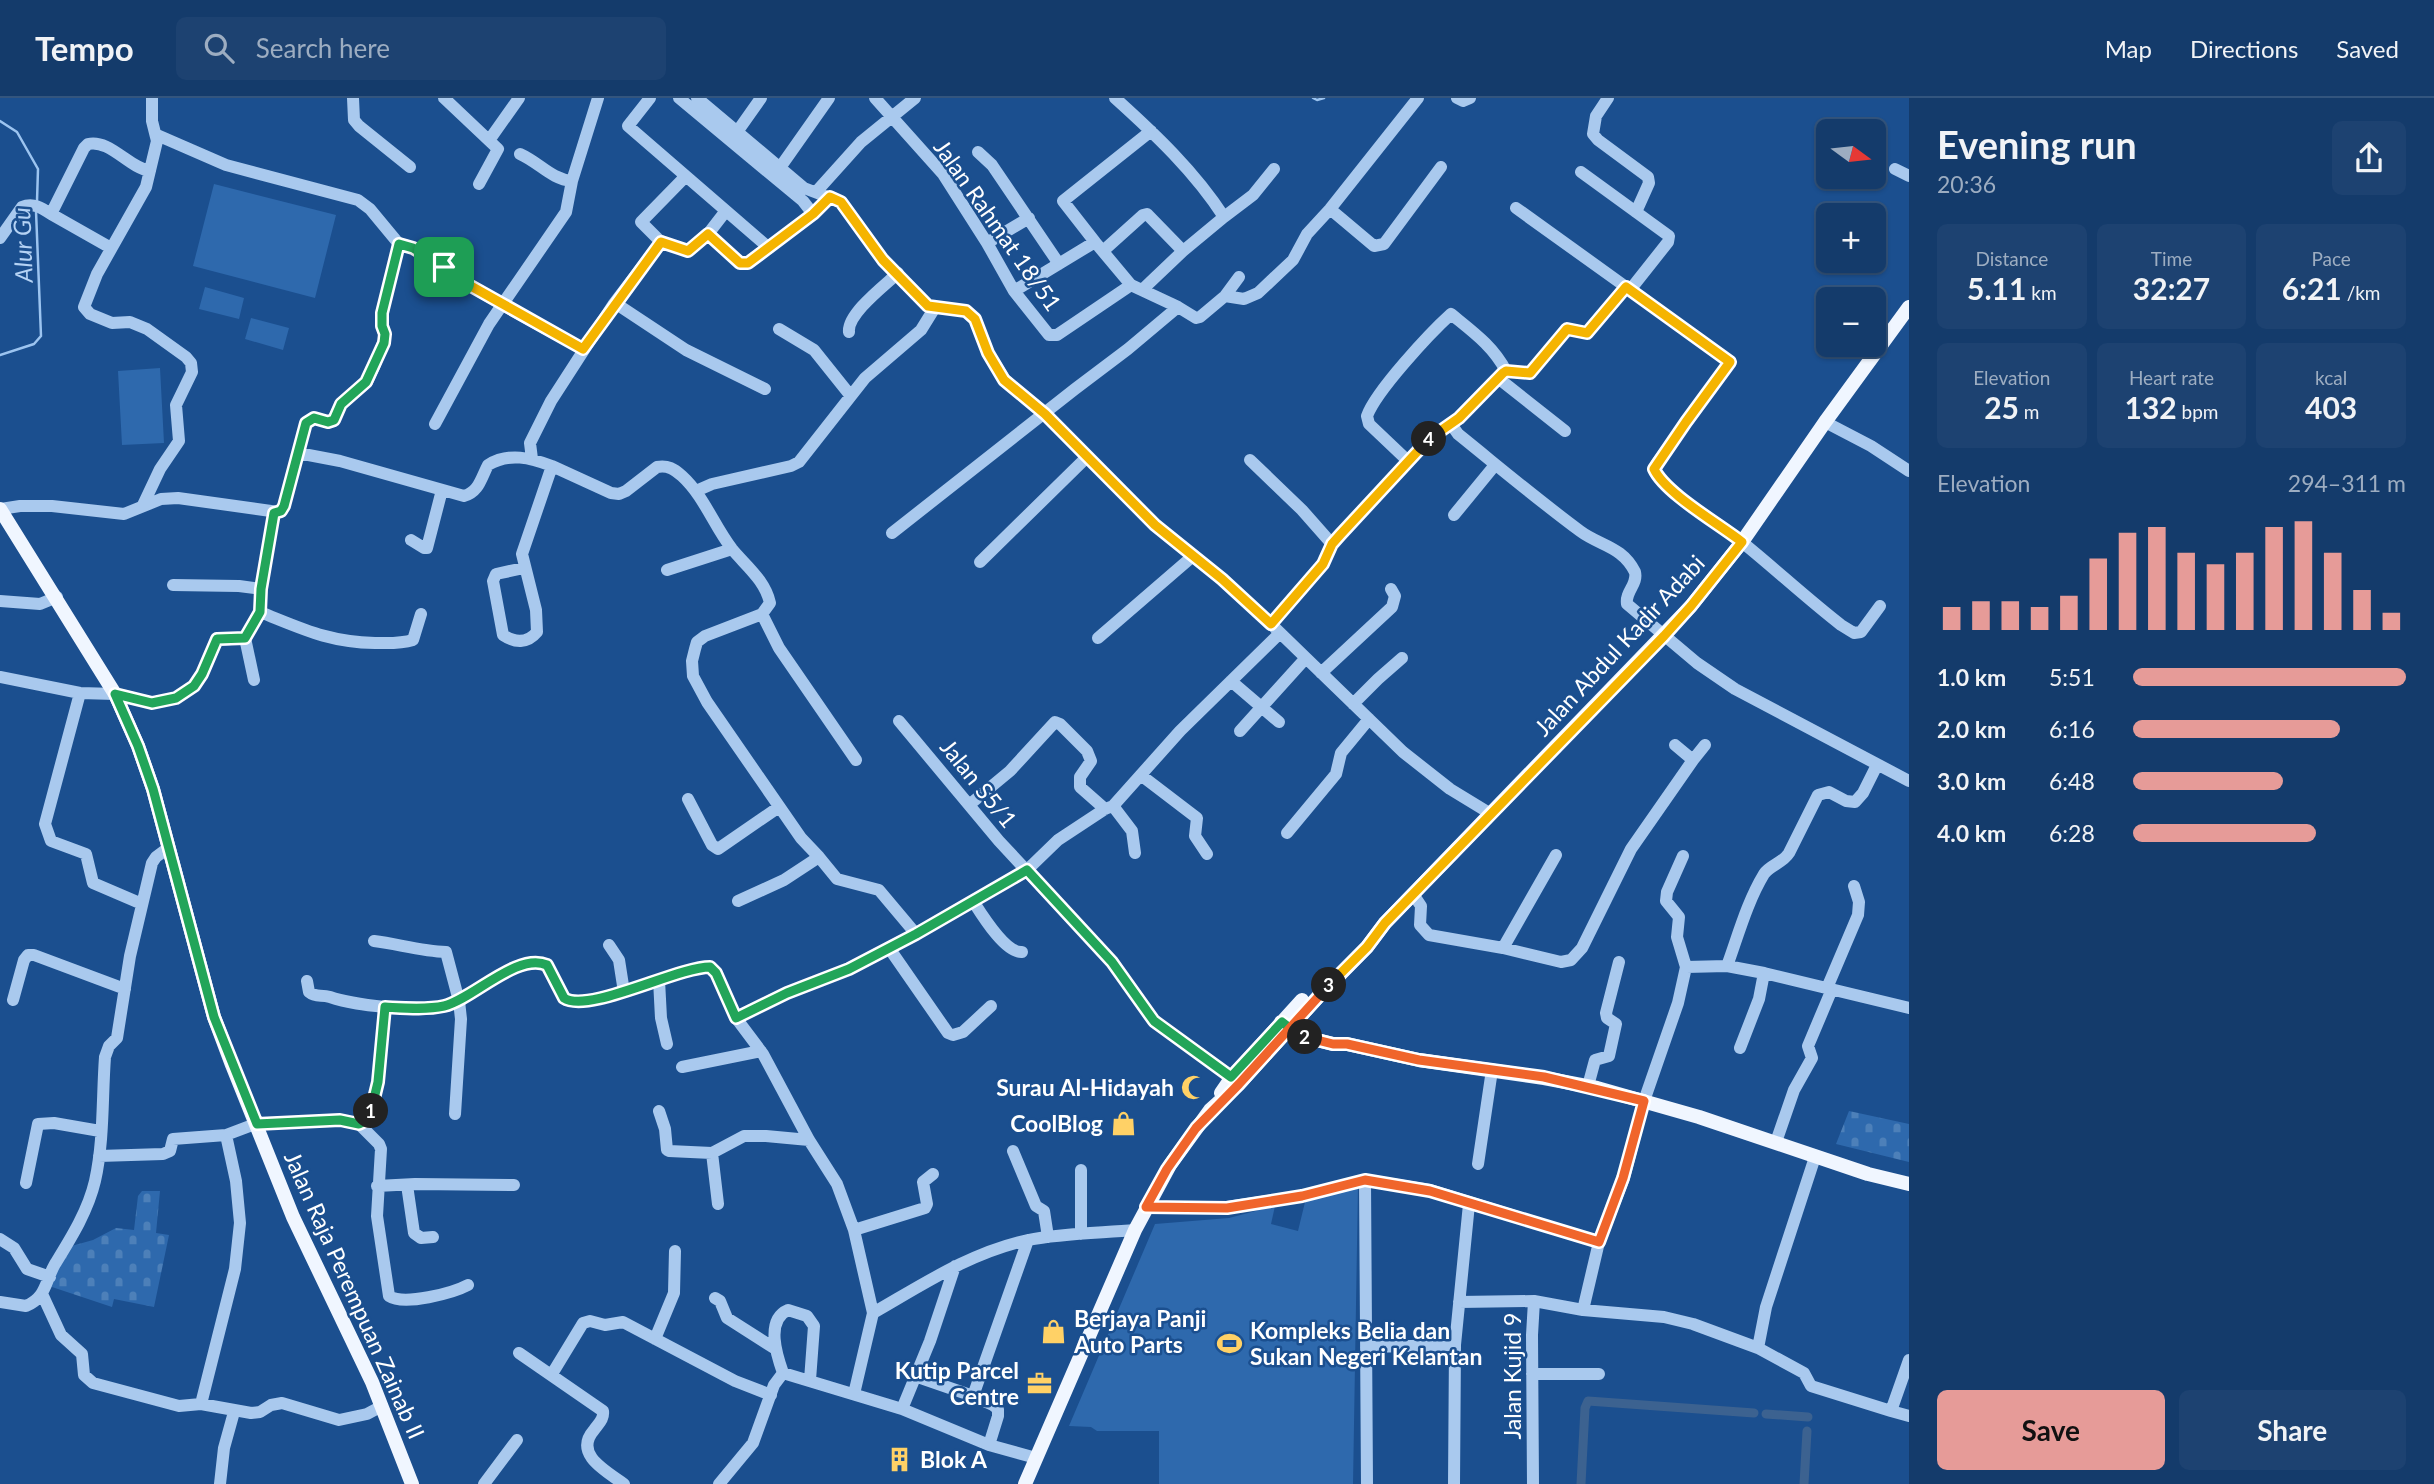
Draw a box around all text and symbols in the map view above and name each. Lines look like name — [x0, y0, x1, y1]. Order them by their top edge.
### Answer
search box — [176, 17, 666, 80]
text: Tempo — [35, 28, 134, 68]
icon: search — [200, 29, 238, 67]
text: Search here — [256, 32, 390, 64]
text: Map — [2105, 34, 2152, 63]
text: Directions — [2190, 34, 2298, 63]
text: Saved — [2336, 34, 2399, 63]
north arrow — [1816, 119, 1886, 189]
map controls — [1816, 119, 1886, 357]
text: Evening run — [1937, 121, 2137, 167]
button: share — [2332, 121, 2406, 195]
street label: Jalan Rahmat 18/51 — [928, 134, 1068, 316]
text: 20:36 — [1937, 170, 1996, 198]
button: + — [1816, 203, 1886, 273]
water label: Alur Gu — [6, 207, 38, 284]
pin — [414, 237, 474, 297]
text: Distance — [1975, 247, 2048, 270]
text: Time — [2151, 247, 2192, 270]
text: Pace — [2311, 247, 2351, 270]
icon: arrive — [425, 248, 463, 286]
text: 5.11 — [1967, 270, 2026, 306]
text: 32:27 — [2133, 270, 2210, 306]
text: 6:21 — [2282, 270, 2342, 306]
text: km — [2026, 281, 2057, 304]
text: /km — [2342, 281, 2381, 304]
button: − — [1816, 287, 1886, 357]
text: Elevation — [1973, 366, 2050, 389]
text: Heart rate — [2129, 366, 2214, 389]
text: kcal — [2315, 366, 2347, 389]
text: 25 — [1984, 389, 2019, 425]
text: 132 — [2125, 389, 2177, 425]
text: 403 — [2305, 389, 2357, 425]
text: m — [2019, 400, 2039, 423]
text: bpm — [2177, 400, 2218, 423]
pin: 4 — [1412, 422, 1446, 456]
text: 4 — [1423, 427, 1434, 450]
text: Elevation — [1937, 469, 2030, 497]
text: 294–311 m — [2288, 469, 2406, 497]
street label: Jalan Abdul Kadir Adabi — [1528, 549, 1710, 741]
text: 1.0 km — [1937, 663, 2006, 691]
text: 5:51 — [2049, 663, 2095, 691]
text: 2.0 km — [1937, 715, 2006, 743]
text: 6:16 — [2049, 715, 2095, 743]
street label: Jalan S5/1 — [935, 733, 1023, 833]
text: 3.0 km — [1937, 767, 2006, 795]
text: 6:48 — [2049, 767, 2095, 795]
text: 4.0 km — [1937, 819, 2006, 847]
text: 6:28 — [2049, 819, 2095, 847]
pin: 3 — [1312, 968, 1346, 1002]
text: 3 — [1323, 973, 1334, 996]
pin: 2 — [1288, 1020, 1322, 1054]
text: 2 — [1299, 1025, 1310, 1048]
place label: Surau Al-Hidayah — [996, 1073, 1174, 1101]
mosque icon: Surau Al-Hidayah — [1180, 1073, 1208, 1101]
pin: 1 — [354, 1094, 388, 1128]
text: 1 — [365, 1099, 376, 1122]
place label: CoolBlog — [1010, 1109, 1103, 1137]
shop icon: CoolBlog — [1109, 1109, 1137, 1137]
street label: Jalan Raja Perempuan Zainab II — [279, 1147, 431, 1443]
place label: Berjaya Panji Auto Parts — [1073, 1304, 1206, 1358]
street label: Jalan Kujid 9 — [1498, 1313, 1526, 1439]
place label: Kompleks Belia dan Sukan Negeri Kelantan — [1250, 1316, 1482, 1370]
shop icon: Berjaya Panji Auto Parts — [1040, 1317, 1068, 1345]
sports icon: Kompleks Belia dan Sukan Negeri Kelantan — [1216, 1329, 1244, 1357]
place label: Kutip Parcel Centre — [895, 1356, 1019, 1410]
office icon: Kutip Parcel Centre — [1025, 1369, 1053, 1397]
button: Save — [1937, 1390, 2165, 1470]
button: Share — [2179, 1390, 2406, 1470]
building icon: Blok A — [886, 1445, 914, 1473]
place label: Blok A — [920, 1445, 988, 1473]

